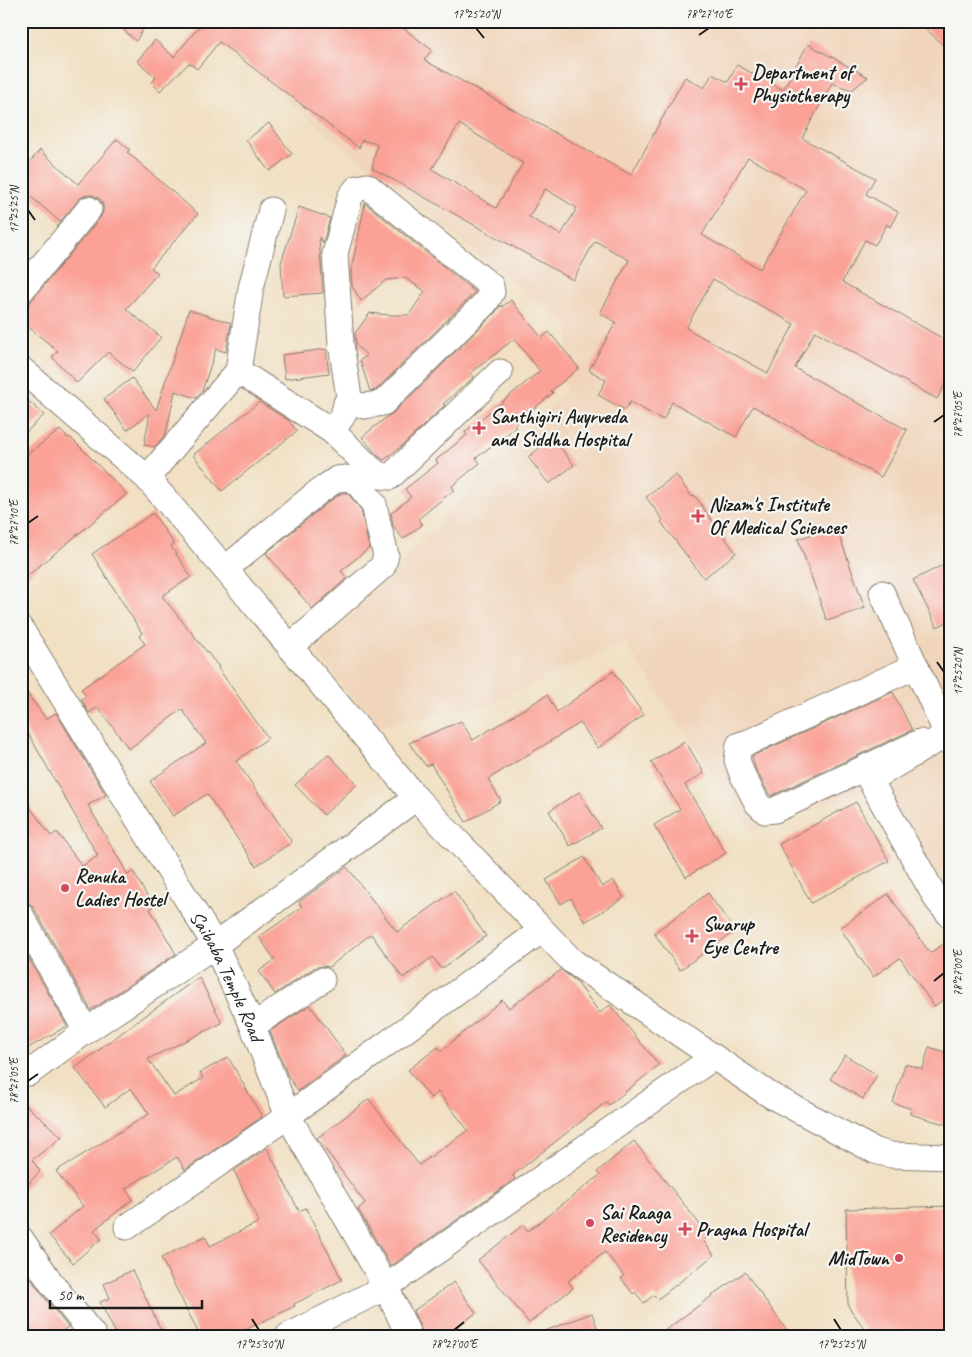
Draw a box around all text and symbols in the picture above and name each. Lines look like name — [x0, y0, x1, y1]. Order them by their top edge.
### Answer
text: 17°25'20"N — [452, 6, 501, 22]
text: 78°27'10"E — [686, 6, 734, 22]
place label: Department of Physiotherapy — [752, 60, 857, 109]
marker: Department of Physiotherapy — [734, 77, 748, 91]
text: 17°25'25"N — [6, 185, 22, 234]
text: 78°27'05"E — [950, 390, 966, 438]
place label: Santhigiri Auyrveda and Siddha Hospital — [490, 404, 633, 452]
marker: Santhigiri Auyrveda and Siddha Hospital — [472, 421, 486, 435]
place label: Nizam's Institute Of Medical Sciences — [709, 492, 848, 540]
text: 78°27'10"E — [6, 498, 22, 546]
marker: Nizam's Institute Of Medical Sciences — [691, 509, 705, 523]
text: 17°25'20"N — [950, 647, 966, 696]
place label: Renuka Ladies Hostel — [75, 864, 169, 912]
marker: Renuka Ladies Hostel — [59, 882, 71, 894]
street label: Saibaba Temple Road — [184, 906, 271, 1048]
place label: Swarup Eye Centre — [703, 912, 779, 960]
marker: Swarup Eye Centre — [685, 929, 699, 943]
text: 78°27'00"E — [950, 948, 966, 996]
text: 78°27'05"E — [6, 1056, 22, 1104]
place label: Sai Raaga Residency — [600, 1200, 672, 1249]
marker: Sai Raaga Residency — [584, 1217, 596, 1229]
place label: Pragna Hospital — [696, 1217, 811, 1242]
marker: Pragna Hospital — [678, 1222, 692, 1236]
place label: MidTown — [828, 1246, 891, 1271]
marker: MidTown — [893, 1252, 905, 1264]
scale bar — [50, 1277, 202, 1309]
text: 50 m — [58, 1286, 85, 1305]
text: 17°25'30"N — [235, 1336, 284, 1352]
text: 78°27'00"E — [431, 1336, 479, 1352]
text: 17°25'25"N — [817, 1336, 866, 1352]

